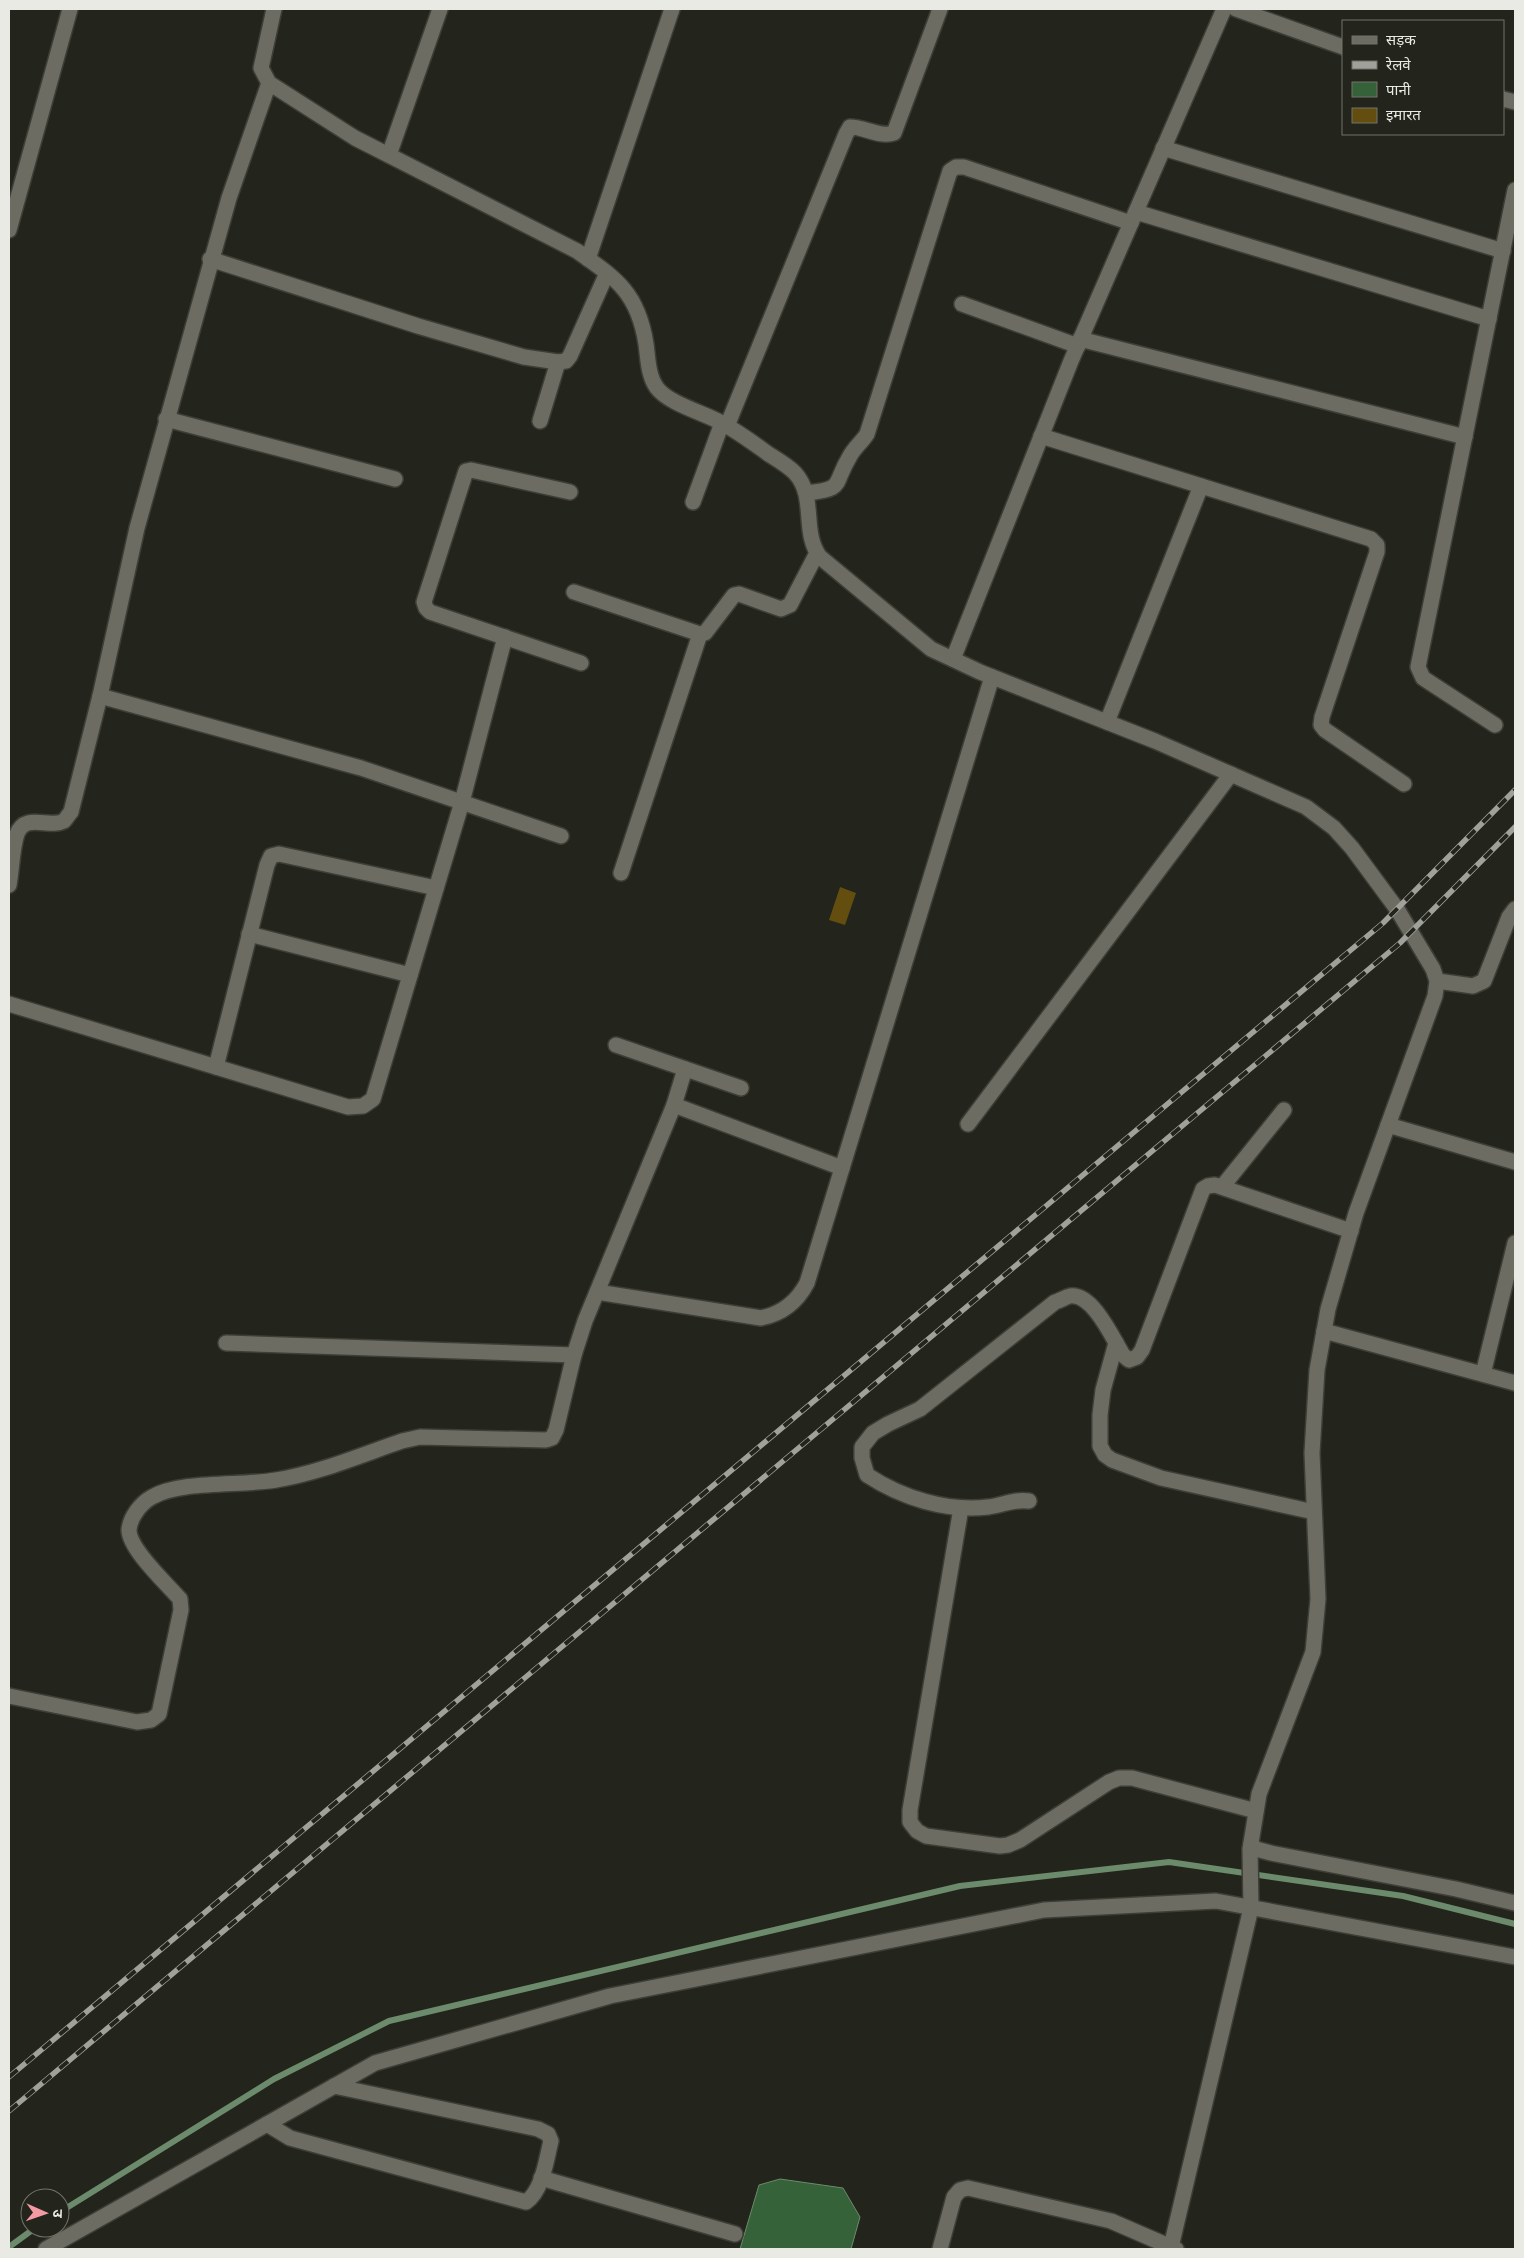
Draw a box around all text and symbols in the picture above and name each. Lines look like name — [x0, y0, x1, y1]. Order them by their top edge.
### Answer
legend — [1342, 20, 1504, 135]
text: सड़क — [1386, 30, 1416, 49]
text: रेलवे — [1385, 55, 1411, 74]
text: पानी — [1386, 80, 1412, 99]
text: इमारत — [1386, 105, 1421, 124]
north arrow — [20, 2188, 70, 2238]
text: उ — [49, 2209, 67, 2219]

